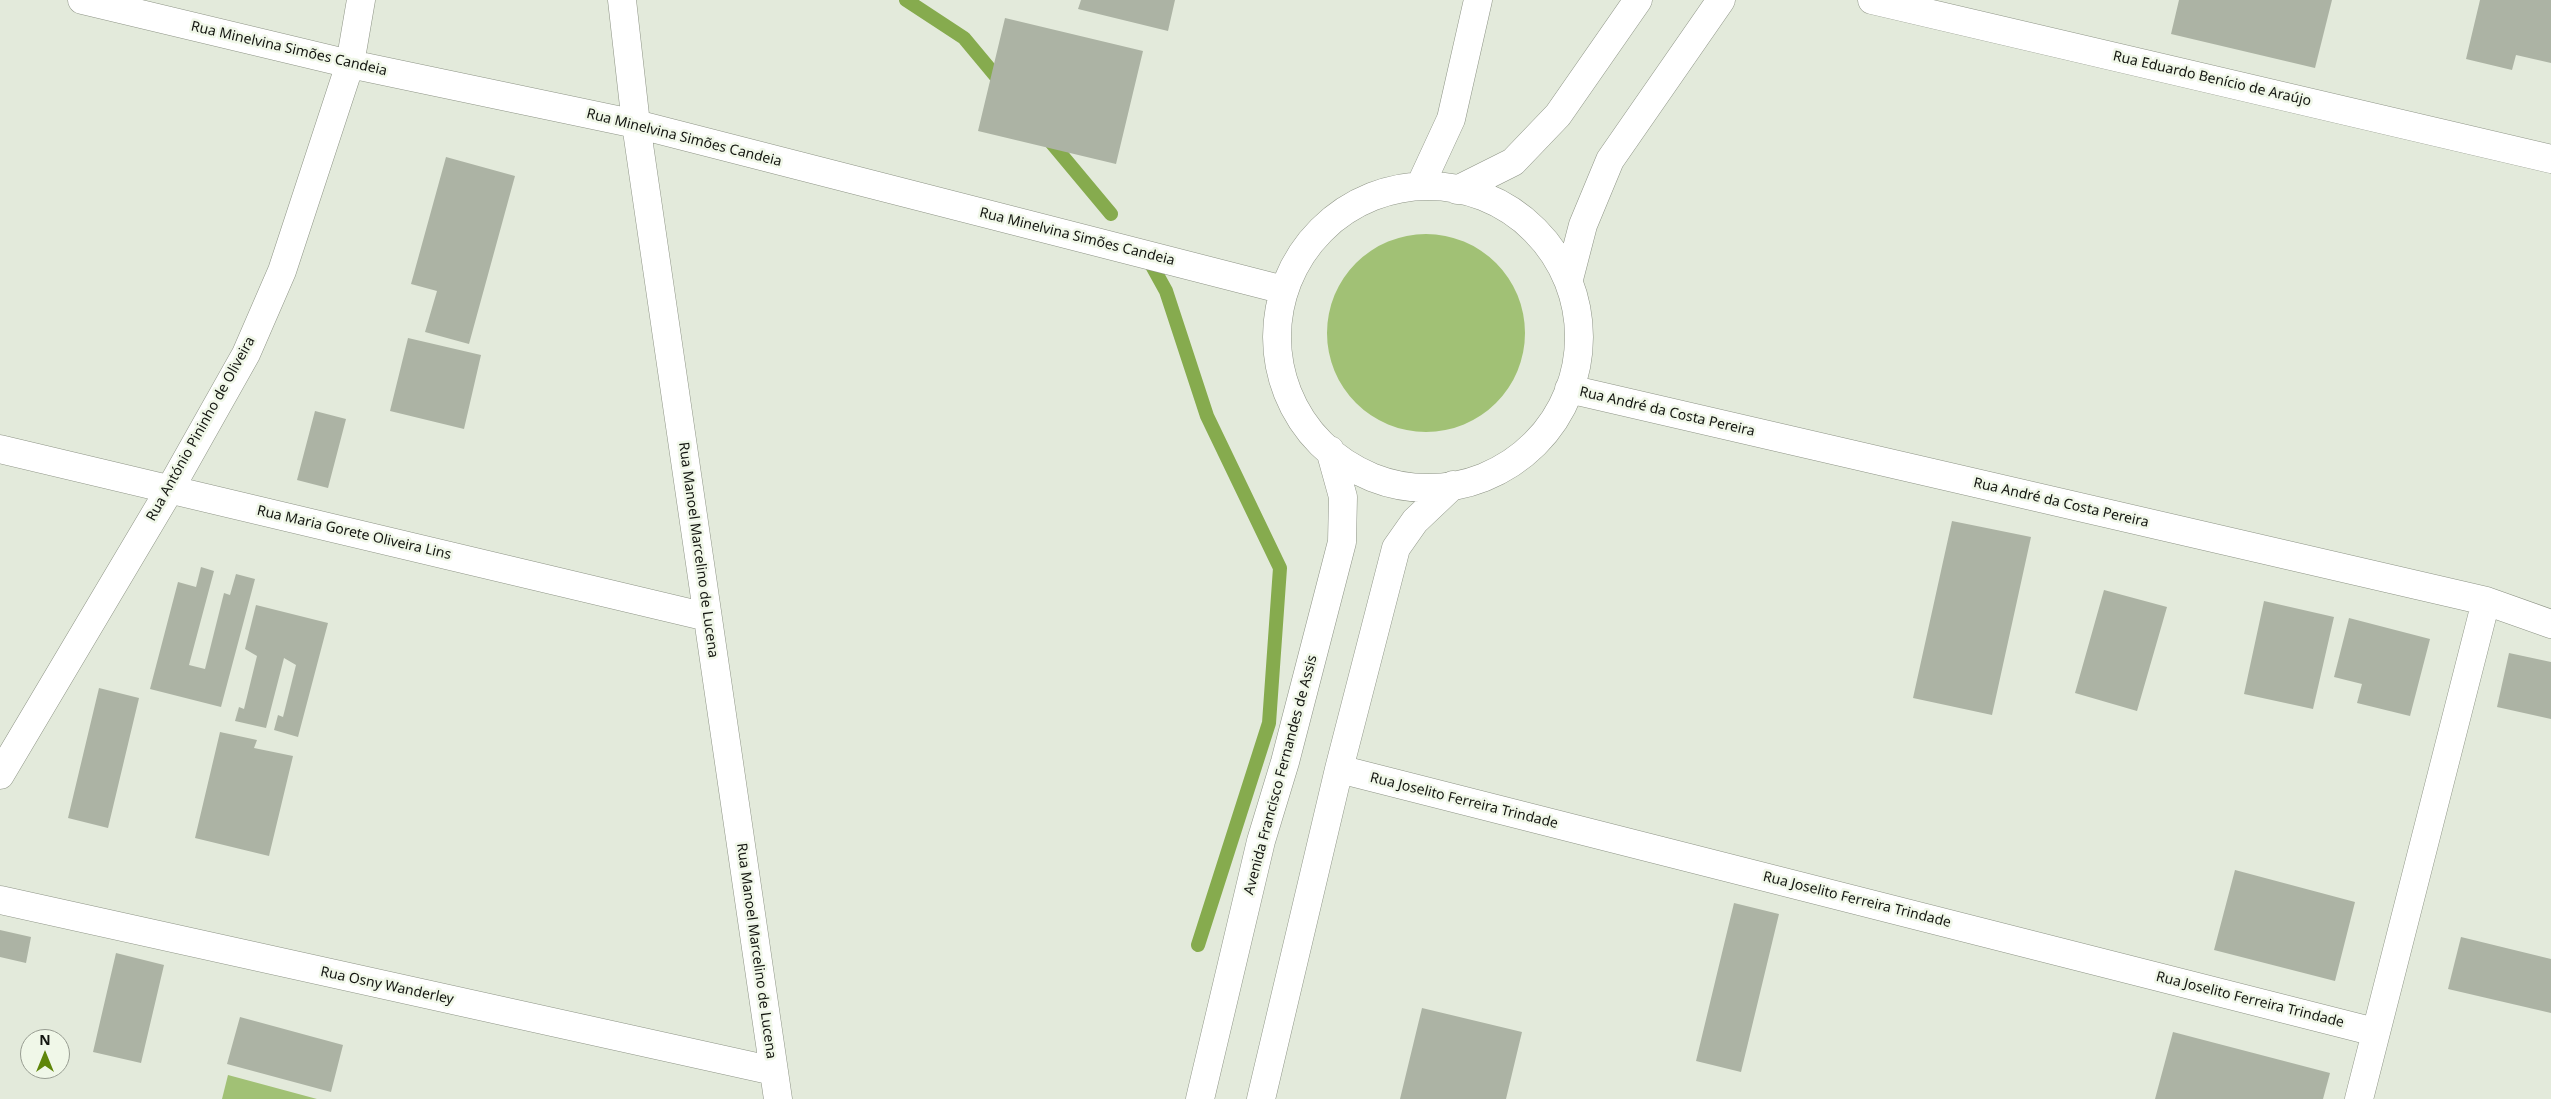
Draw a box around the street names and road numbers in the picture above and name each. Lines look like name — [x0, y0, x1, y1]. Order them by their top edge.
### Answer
street label: Rua Minelvina Simões Candeia — [189, 18, 389, 80]
street label: Rua Eduardo Benício de Araújo — [2111, 48, 2313, 110]
street label: Rua Minelvina Simões Candeia — [585, 106, 783, 170]
street label: Rua Minelvina Simões Candeia — [978, 205, 1176, 269]
street label: Rua António Pininho de Oliveira — [143, 334, 259, 524]
street label: Rua André da Costa Pereira — [1578, 384, 1756, 440]
street label: Rua Manoel Marcelino de Lucena — [675, 441, 721, 659]
street label: Rua André da Costa Pereira — [1972, 475, 2150, 531]
street label: Rua Maria Gorete Oliveira Lins — [255, 502, 453, 564]
street label: Avenida Francisco Fernandes de Assis — [1241, 653, 1321, 897]
street label: Rua Joselito Ferreira Trindade — [1368, 769, 1560, 833]
street label: Rua Manoel Marcelino de Lucena — [733, 842, 779, 1060]
street label: Rua Joselito Ferreira Trindade — [1761, 868, 1953, 932]
street label: Rua Osny Wanderley — [319, 964, 455, 1008]
street label: Rua Joselito Ferreira Trindade — [2154, 968, 2346, 1032]

